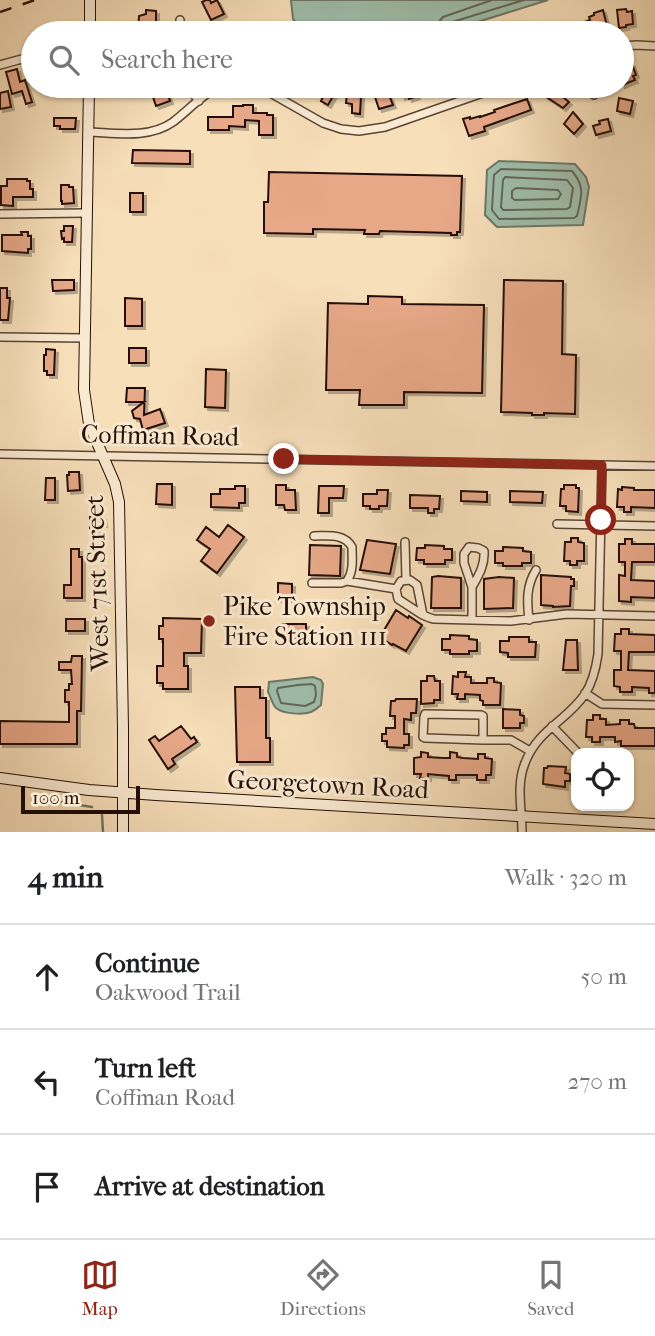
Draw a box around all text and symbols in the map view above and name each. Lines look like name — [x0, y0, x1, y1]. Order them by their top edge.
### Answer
search box — [21, 21, 634, 98]
icon: search — [45, 41, 83, 79]
text: Search here — [101, 44, 233, 75]
street label: Coffman Road — [81, 419, 240, 452]
route end — [268, 443, 299, 474]
street label: West 71st Street — [79, 494, 116, 672]
route start — [585, 504, 616, 535]
place label: Pike Township Fire Station 111 — [223, 591, 387, 652]
marker: Pike Township Fire Station 111 — [201, 613, 217, 629]
map controls — [571, 748, 634, 811]
button: locate — [571, 748, 634, 811]
street label: Georgetown Road — [226, 764, 430, 805]
scale bar — [21, 783, 140, 815]
text: 100 m — [32, 787, 80, 809]
text: 4 min — [28, 860, 103, 895]
text: Walk · 320 m — [505, 864, 627, 891]
text: Continue — [95, 948, 200, 979]
icon: ahead — [28, 958, 66, 996]
text: 50 m — [580, 963, 627, 990]
text: Oakwood Trail — [95, 979, 241, 1006]
text: Turn left — [95, 1053, 196, 1084]
icon: left — [28, 1063, 66, 1101]
text: 270 m — [567, 1068, 627, 1095]
text: Coffman Road — [95, 1084, 235, 1111]
icon: arrive — [28, 1168, 66, 1206]
text: Arrive at destination — [95, 1171, 325, 1202]
tab: Map — [81, 1256, 119, 1320]
tab: Directions — [280, 1256, 366, 1320]
tab: Saved — [527, 1256, 574, 1320]

